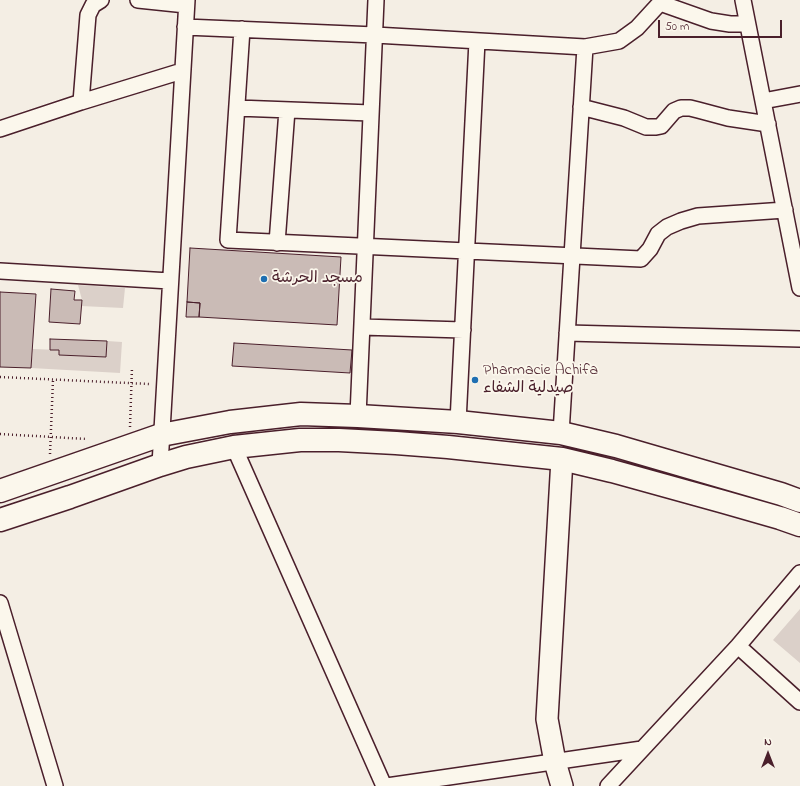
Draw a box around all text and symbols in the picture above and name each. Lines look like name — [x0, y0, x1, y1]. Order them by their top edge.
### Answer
scale bar — [660, 12, 784, 38]
text: 50 m — [665, 18, 689, 36]
place label: مسجد الحرشة — [272, 269, 363, 289]
marker: مسجد الحرشة — [259, 274, 269, 284]
place label: Pharmacie Achifa صيدلية الشفاء — [483, 361, 598, 399]
marker: Pharmacie Achifa صيدلية الشفاء — [470, 375, 480, 385]
north arrow — [748, 734, 788, 774]
text: N — [764, 734, 772, 750]

